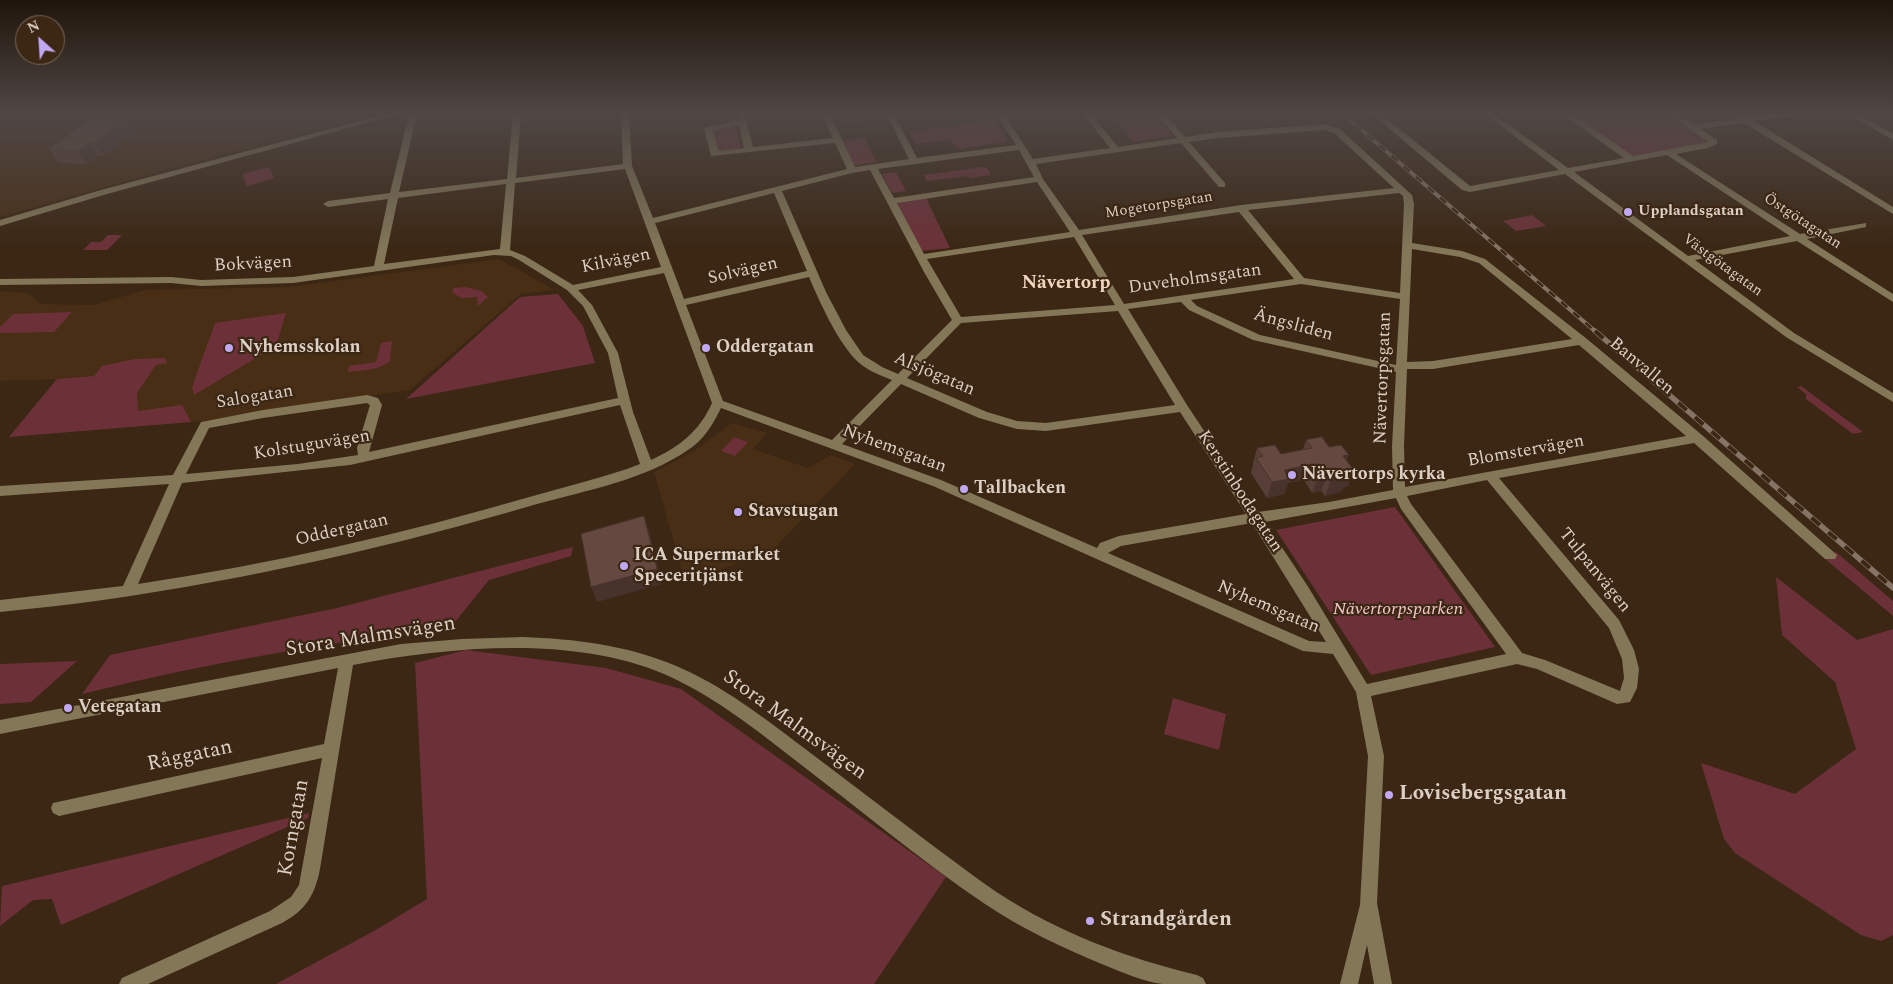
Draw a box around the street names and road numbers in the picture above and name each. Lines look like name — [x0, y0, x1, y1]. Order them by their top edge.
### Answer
street label: Mogetorpsgatan — [1104, 189, 1214, 223]
street label: Östgötagatan — [1760, 190, 1844, 254]
street label: Västgötagatan — [1678, 231, 1766, 301]
street label: Kilvägen — [580, 245, 652, 279]
street label: Bokvägen — [214, 252, 292, 278]
street label: Solvägen — [706, 253, 780, 291]
street label: Duveholmsgatan — [1127, 260, 1263, 300]
street label: Ängsliden — [1251, 305, 1335, 347]
street label: Nävertorpsgatan — [1371, 311, 1397, 445]
street label: Banvallen — [1604, 334, 1678, 400]
street label: Alsjögatan — [890, 348, 978, 402]
street label: Salogatan — [215, 381, 295, 415]
street label: Nyhemsgatan — [839, 421, 949, 479]
street label: Kolstuguvägen — [252, 426, 372, 466]
street label: Kerstinbodagatan — [1191, 427, 1287, 557]
street label: Blomstervägen — [1466, 431, 1586, 473]
street label: Oddergatan — [293, 510, 391, 552]
street label: Tulpanvägen — [1553, 524, 1635, 618]
street label: Nyhemsgatan — [1213, 577, 1323, 639]
street label: Stora Malmsvägen — [284, 612, 458, 664]
street label: Stora Malmsvägen — [717, 665, 871, 787]
street label: Råggatan — [145, 736, 235, 778]
street label: Korngatan — [274, 778, 316, 878]

